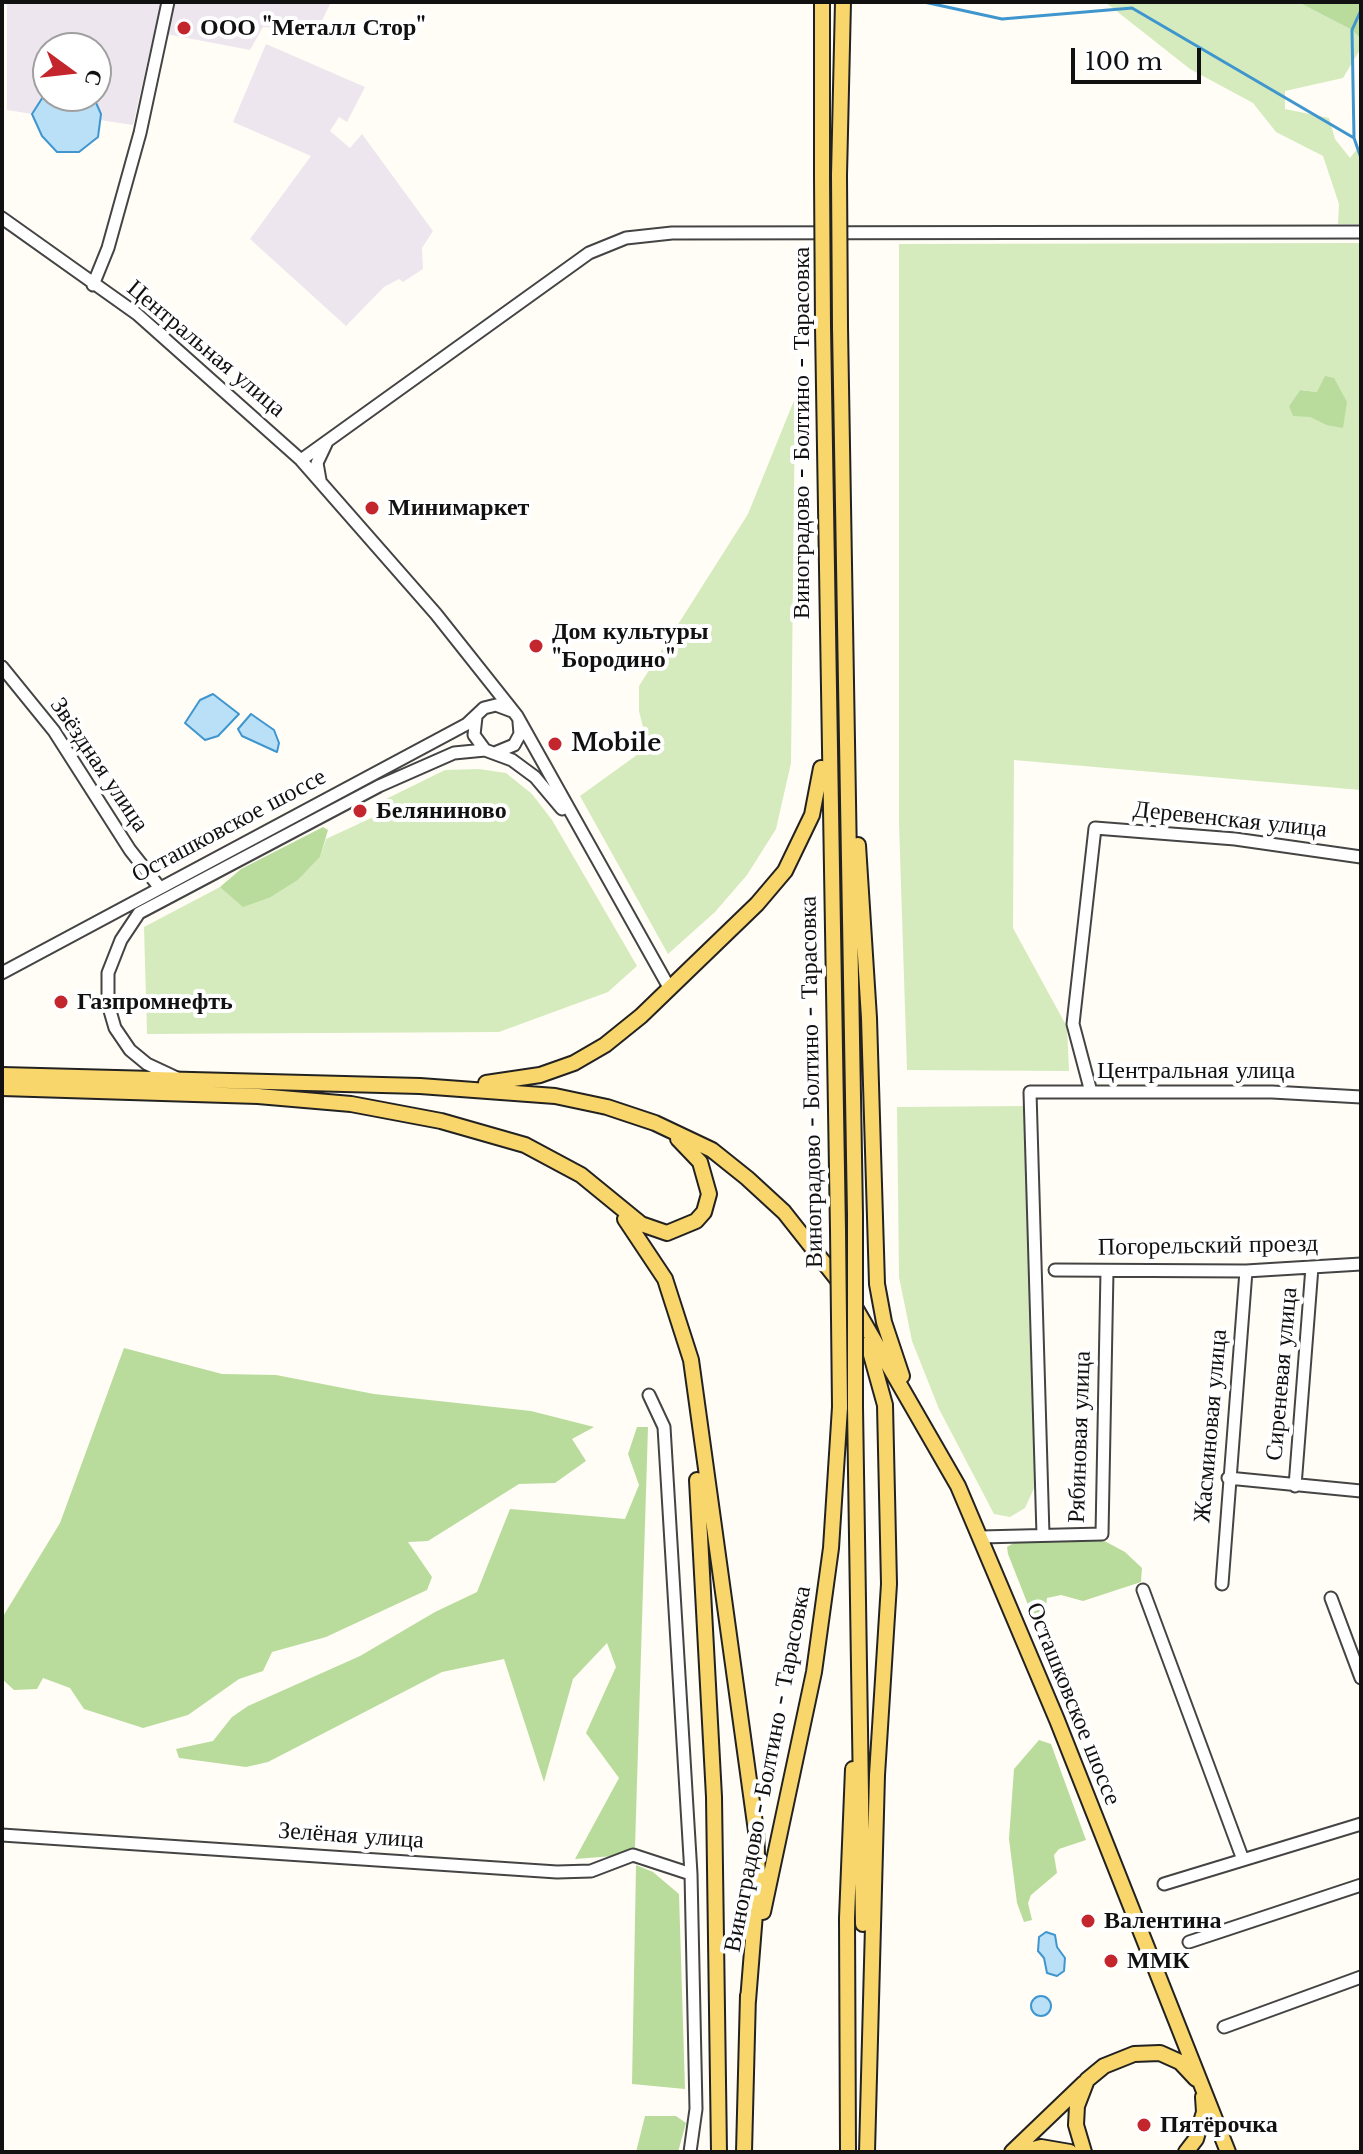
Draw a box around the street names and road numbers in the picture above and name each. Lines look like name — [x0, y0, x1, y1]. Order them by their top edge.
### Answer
street label: Виноградово - Болтино - Тарасовка — [788, 247, 816, 619]
street label: Центральная улица — [121, 274, 291, 424]
street label: Звёздная улица — [43, 692, 155, 838]
street label: Осташковское шоссе — [127, 763, 331, 889]
street label: Деревенская улица — [1132, 796, 1328, 844]
street label: Виноградово - Болтино - Тарасовка — [794, 896, 830, 1268]
street label: Центральная улица — [1097, 1057, 1295, 1085]
street label: Погорельский проезд — [1098, 1230, 1318, 1262]
street label: Сиреневая улица — [1260, 1286, 1304, 1462]
street label: Жасминовая улица — [1188, 1328, 1234, 1524]
street label: Рябиновая улица — [1063, 1350, 1097, 1524]
street label: Виноградово - Болтино - Тарасовка — [718, 1584, 818, 1954]
street label: Осташковское шоссе — [1019, 1599, 1127, 1809]
street label: Зелёная улица — [277, 1817, 425, 1855]

